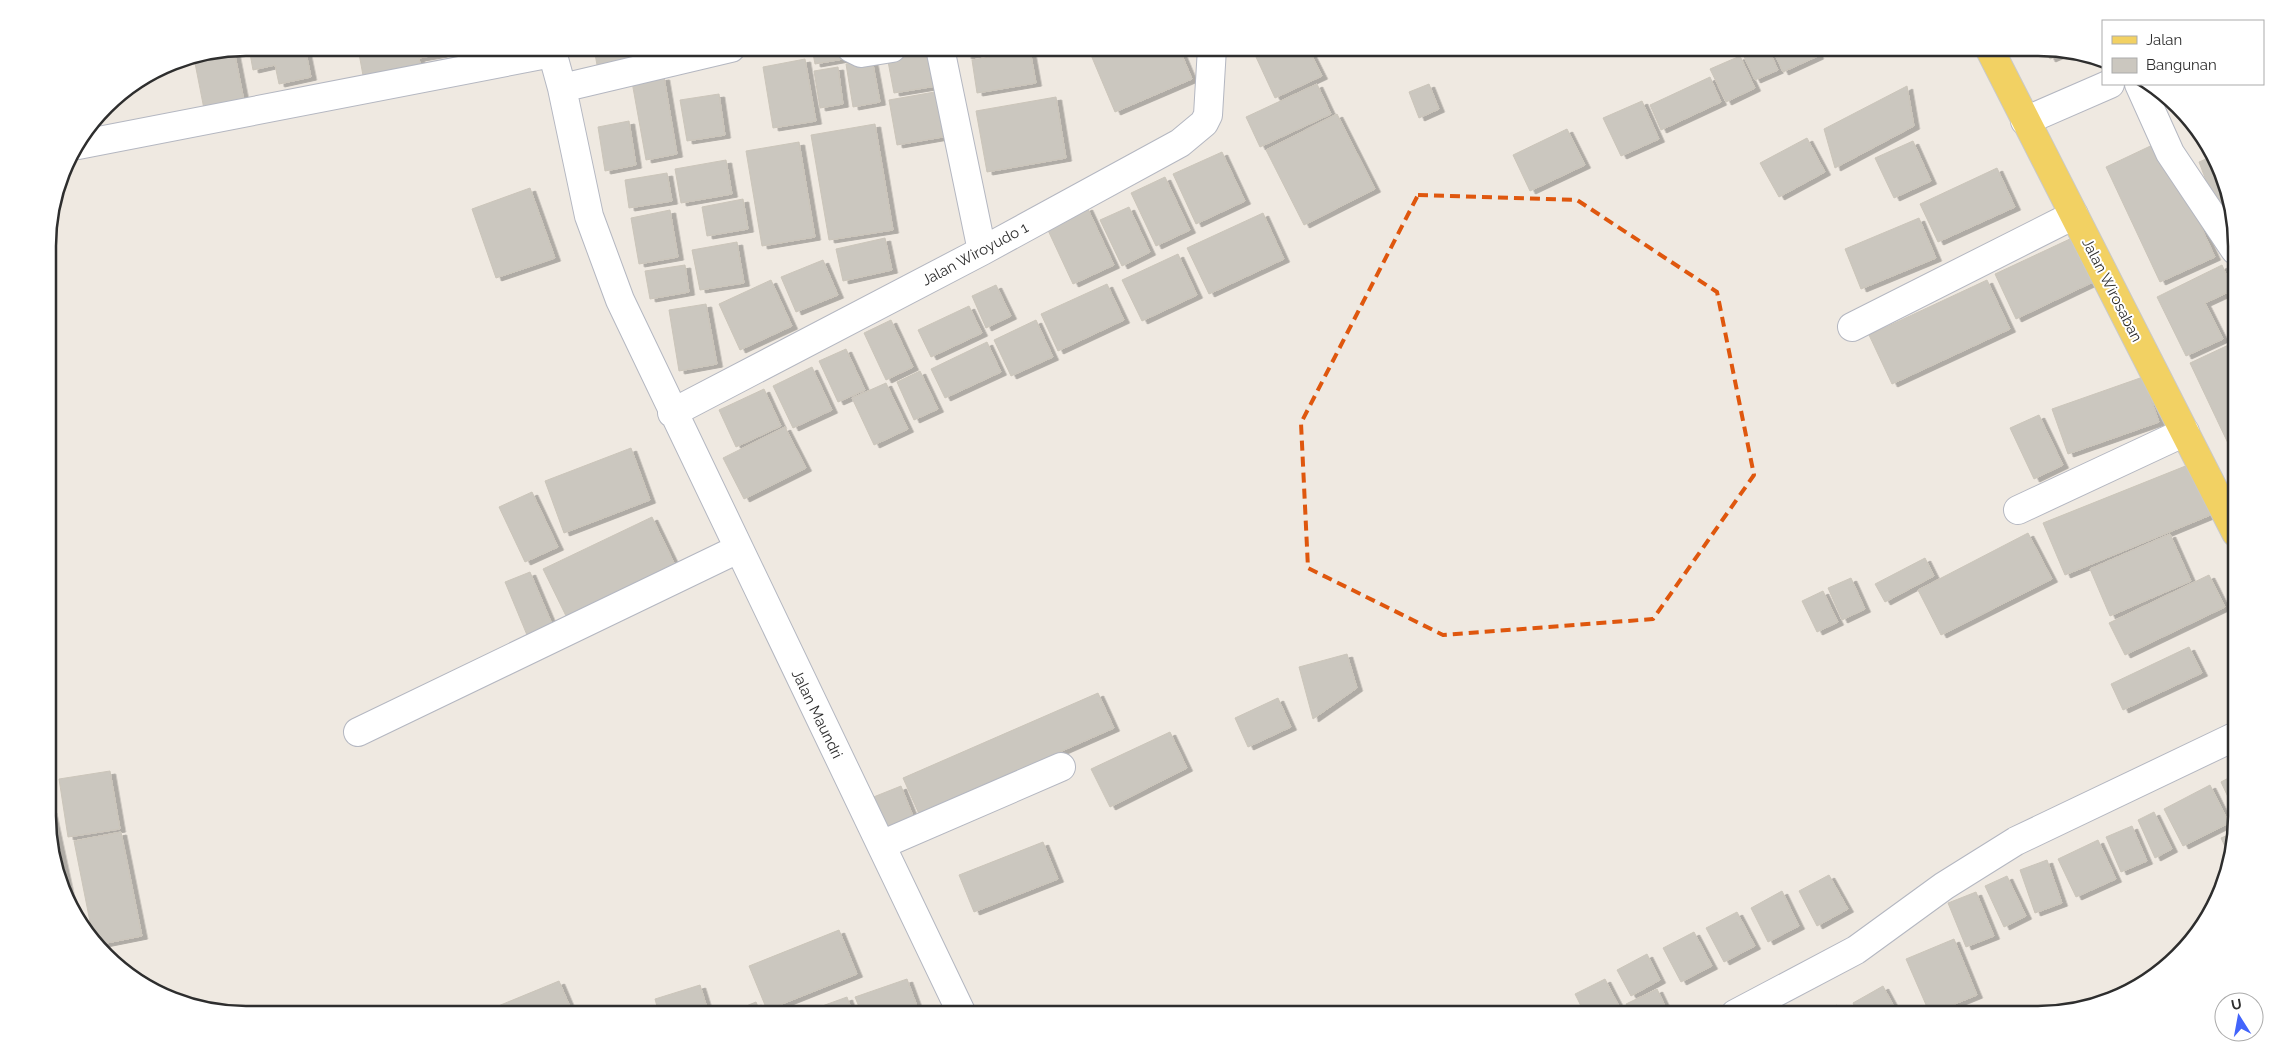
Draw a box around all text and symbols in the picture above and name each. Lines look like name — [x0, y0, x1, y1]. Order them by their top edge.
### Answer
legend — [2102, 20, 2264, 85]
text: Jalan — [2146, 31, 2182, 49]
text: Bangunan — [2146, 56, 2217, 74]
street label: Jalan Wiroyudo 1 — [919, 218, 1032, 290]
street label: Jalan Wirosaban — [2078, 235, 2146, 345]
street label: Jalan Maundri — [788, 667, 846, 761]
north arrow — [2214, 992, 2264, 1042]
text: U — [2230, 995, 2243, 1013]

